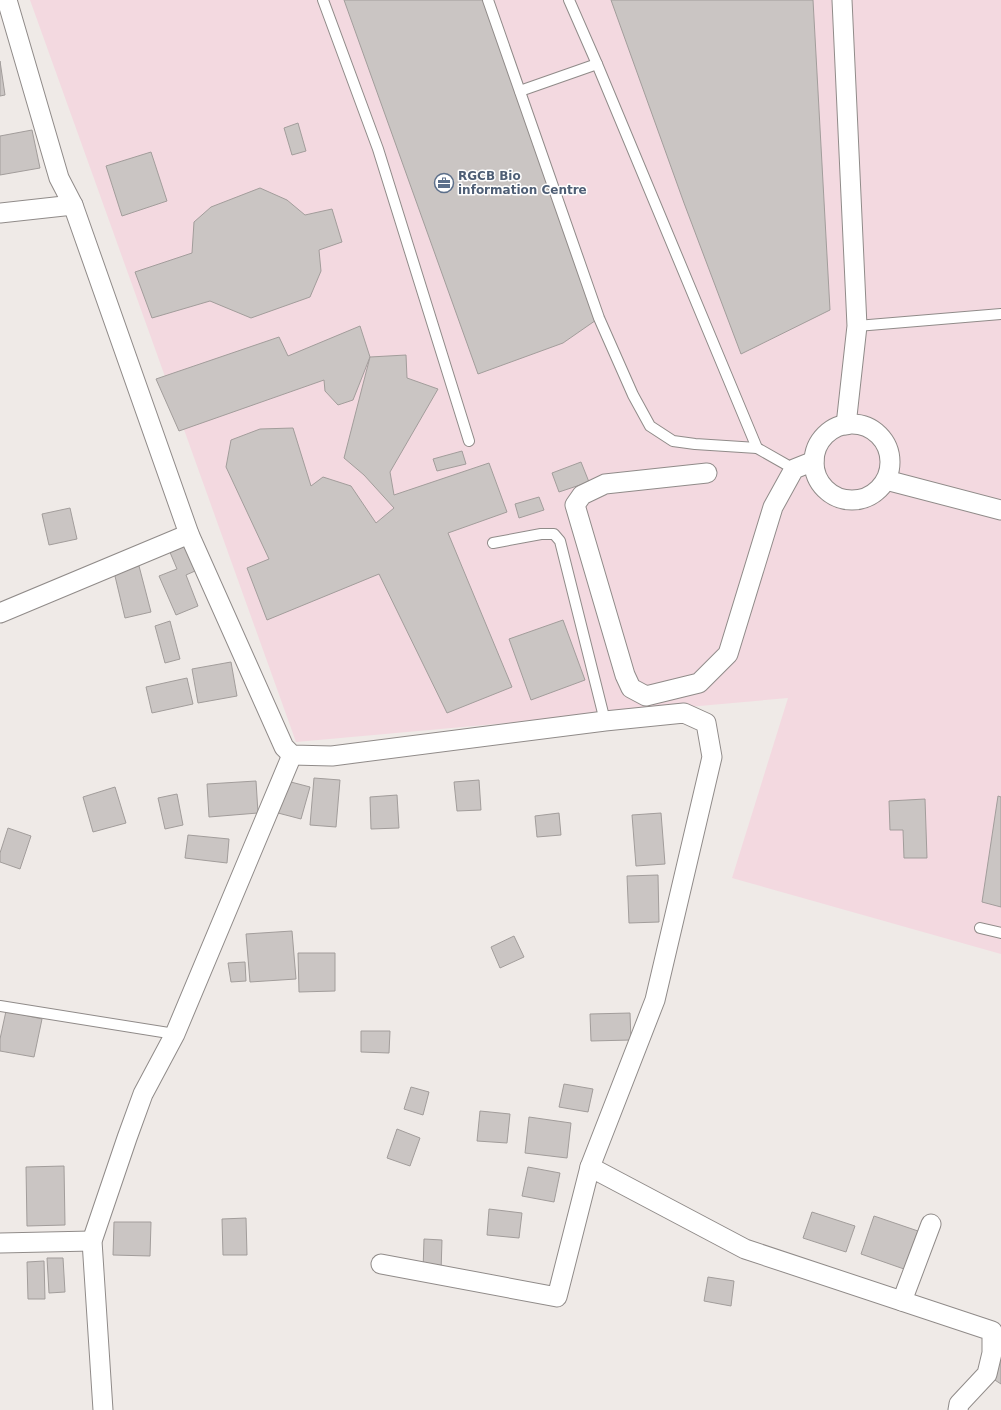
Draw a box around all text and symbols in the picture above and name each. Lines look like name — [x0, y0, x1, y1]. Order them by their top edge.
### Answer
place label: RGCB Bio information Centre — [458, 169, 587, 197]
office icon: RGCB Bio information Centre — [433, 172, 455, 194]

